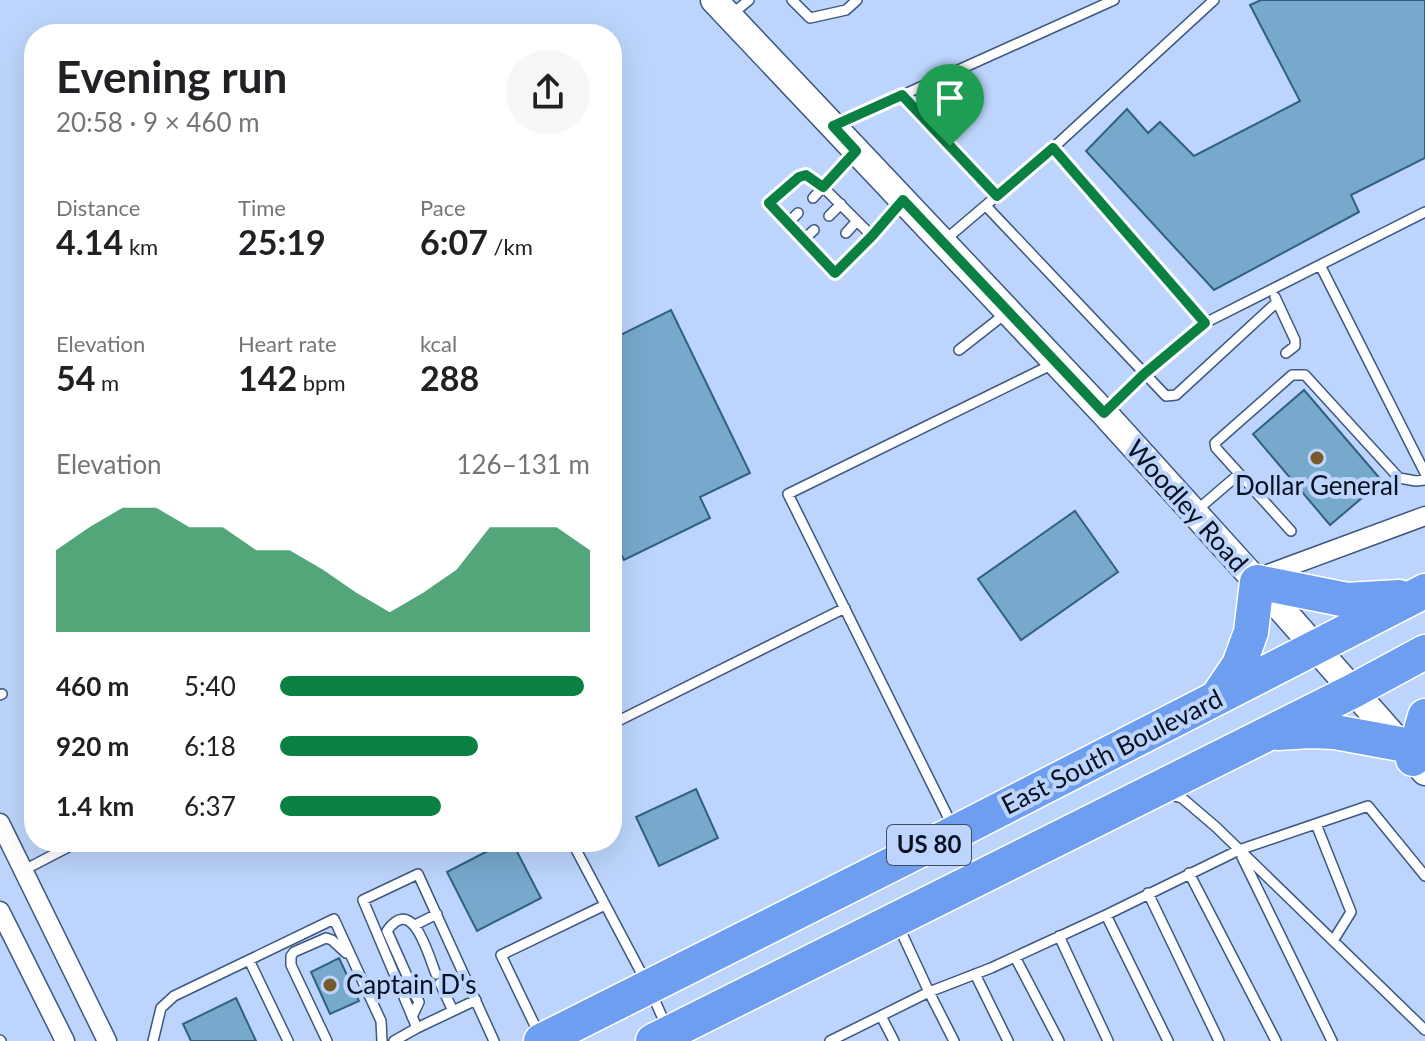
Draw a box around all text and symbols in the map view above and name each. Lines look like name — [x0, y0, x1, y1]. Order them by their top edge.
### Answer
text: Evening run — [56, 50, 287, 102]
button: share — [506, 50, 590, 134]
pin — [916, 64, 984, 146]
icon: arrive — [928, 76, 972, 120]
text: 20:58 · 9 × 460 m — [56, 106, 260, 138]
text: Distance — [56, 194, 140, 221]
text: Time — [238, 194, 286, 221]
text: Pace — [420, 194, 466, 221]
text: 4.14 — [56, 221, 123, 262]
text: 25:19 — [238, 221, 326, 262]
text: 6:07 — [420, 221, 488, 262]
text: km — [123, 233, 158, 260]
text: /km — [488, 233, 533, 260]
text: Elevation — [56, 330, 145, 357]
text: Heart rate — [238, 330, 337, 357]
text: kcal — [420, 330, 457, 357]
text: 54 — [56, 357, 95, 398]
text: 142 — [238, 357, 297, 398]
text: 288 — [420, 357, 479, 398]
text: m — [95, 369, 119, 396]
text: bpm — [297, 369, 346, 396]
street label: Woodley Road — [1120, 433, 1255, 578]
text: Elevation — [56, 448, 162, 480]
text: 126–131 m — [456, 448, 590, 480]
marker: Dollar General — [1308, 449, 1326, 467]
place label: Dollar General — [1235, 469, 1399, 501]
text: 460 m — [56, 670, 129, 702]
text: 5:40 — [184, 670, 236, 702]
street label: East South Boulevard — [996, 682, 1227, 821]
text: 920 m — [56, 730, 129, 762]
text: 6:18 — [184, 730, 236, 762]
text: 1.4 km — [56, 790, 134, 822]
text: 6:37 — [184, 790, 236, 822]
road number: US 80 — [887, 825, 971, 865]
place label: Captain D's — [346, 968, 476, 1000]
marker: Captain D's — [321, 976, 339, 994]

